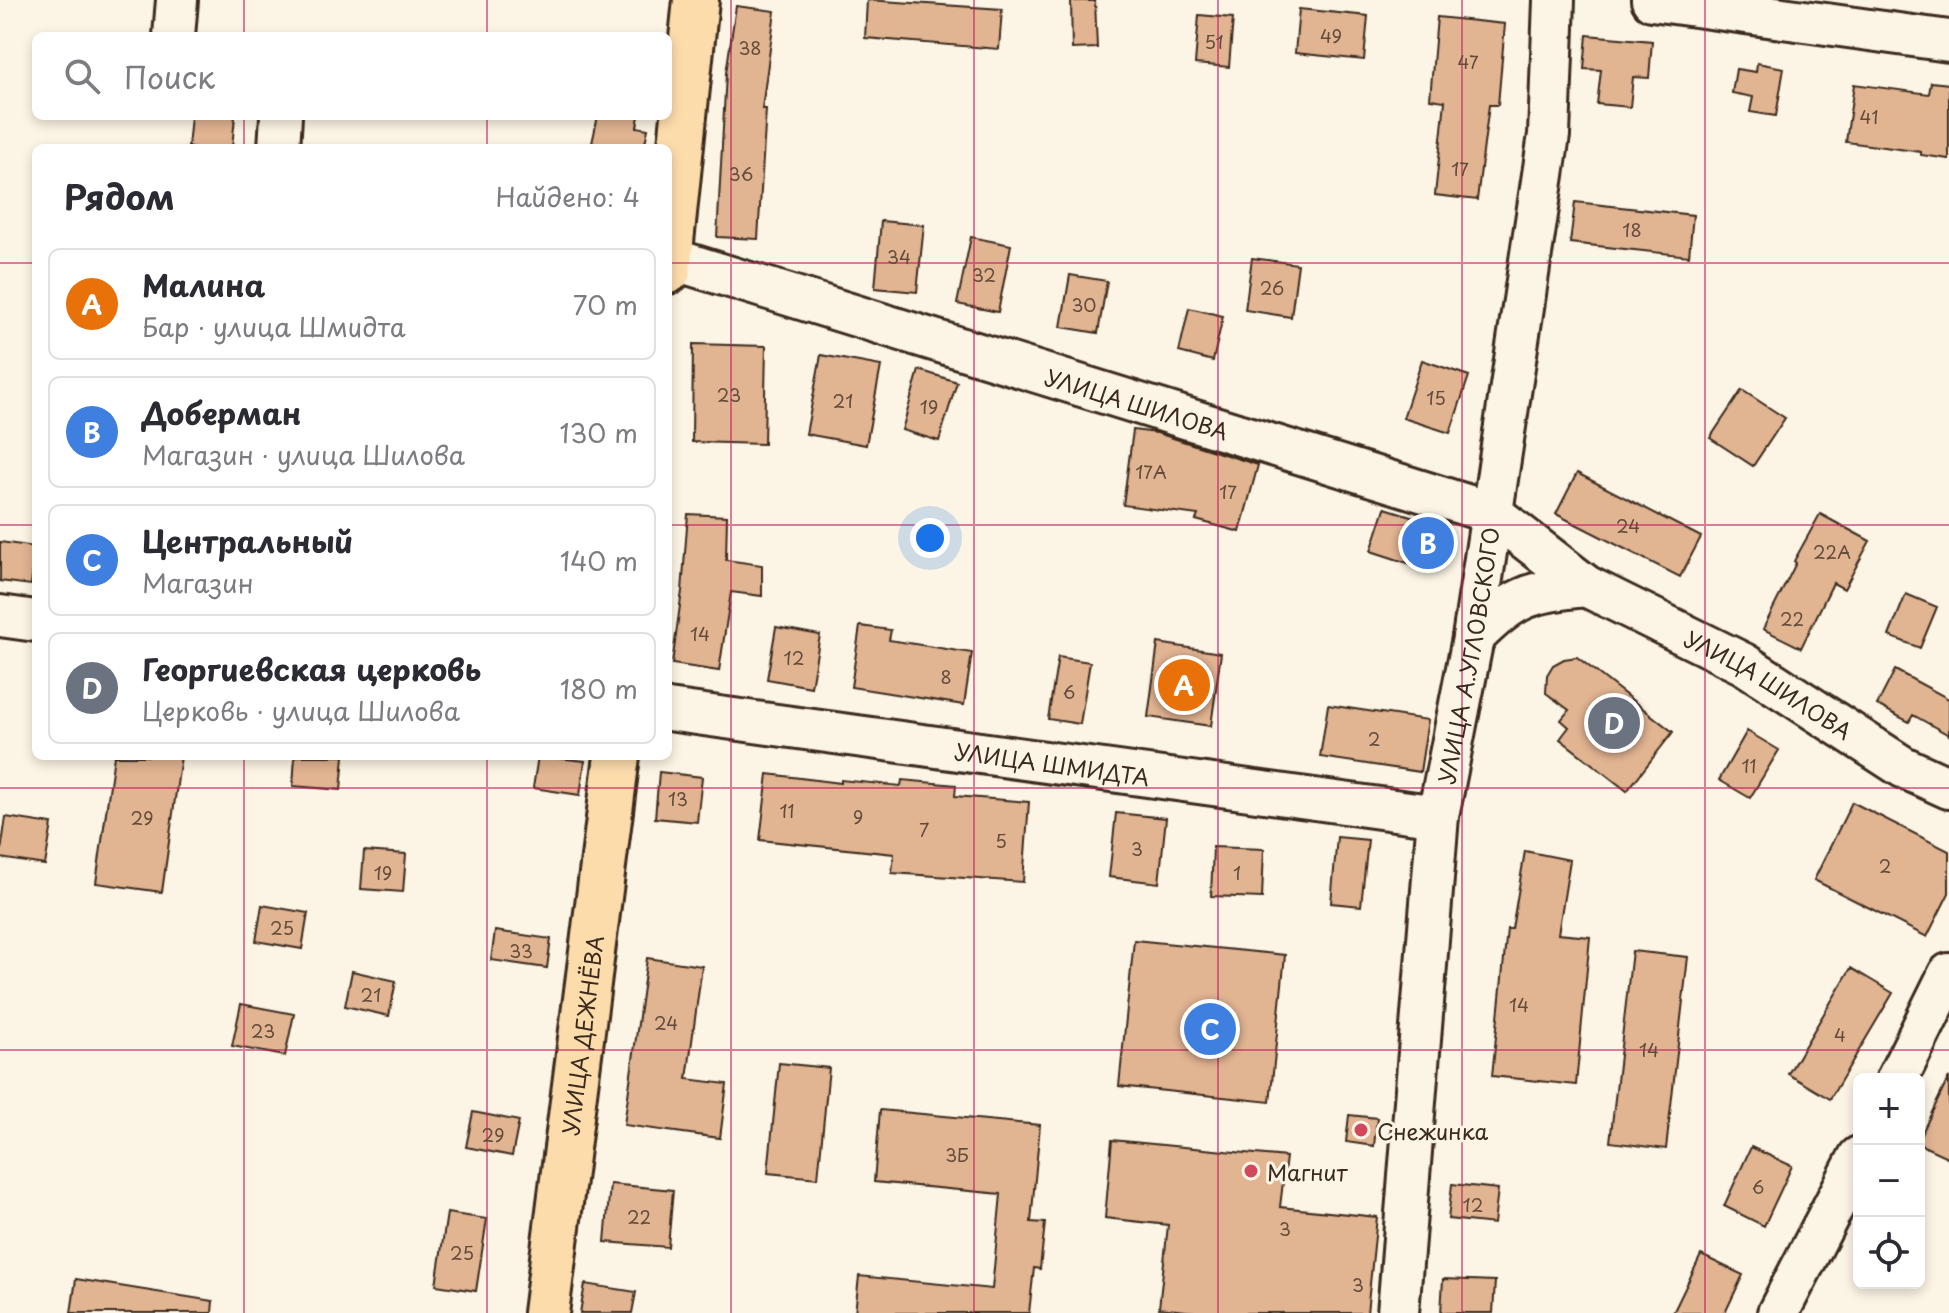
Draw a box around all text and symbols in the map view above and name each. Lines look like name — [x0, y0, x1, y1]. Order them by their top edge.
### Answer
house number: 49 — [1320, 22, 1342, 49]
house number: 51 — [1204, 28, 1224, 55]
search box — [32, 32, 672, 120]
house number: 38 — [738, 34, 762, 61]
house number: 47 — [1457, 48, 1479, 75]
icon: search — [60, 54, 104, 98]
text: Поиск — [124, 54, 215, 99]
house number: 41 — [1860, 103, 1878, 130]
house number: 17 — [1451, 155, 1469, 182]
house number: 36 — [729, 160, 753, 187]
text: Рядом — [64, 170, 175, 222]
text: Найдено: 4 — [495, 177, 640, 216]
house number: 18 — [1622, 216, 1642, 243]
house number: 34 — [887, 243, 911, 270]
house number: 32 — [972, 261, 996, 288]
text: Малина — [142, 262, 265, 307]
house number: 26 — [1260, 274, 1284, 301]
text: A — [82, 285, 102, 324]
text: 70 m — [573, 285, 638, 324]
house number: 30 — [1071, 291, 1097, 318]
text: Бар · улица Шмидта — [142, 307, 406, 346]
street label: УЛИЦА ШИЛОВА — [1041, 359, 1233, 447]
house number: 23 — [717, 381, 741, 408]
house number: 15 — [1426, 384, 1446, 411]
house number: 21 — [833, 387, 853, 414]
text: Доберман — [142, 390, 301, 435]
house number: 19 — [920, 393, 938, 420]
text: B — [83, 413, 101, 452]
text: 130 m — [559, 413, 638, 452]
text: Магазин · улица Шилова — [142, 435, 465, 474]
house number: 17А — [1135, 458, 1167, 485]
house number: 17 — [1219, 478, 1237, 505]
house number: 24 — [1616, 512, 1640, 539]
pin: B — [1402, 513, 1454, 573]
text: Центральный — [142, 518, 353, 563]
your location — [910, 518, 950, 558]
street label: УЛИЦА А.УГЛОВСКОГО — [1428, 525, 1506, 786]
house number: 22А — [1813, 538, 1851, 565]
text: C — [82, 541, 102, 580]
text: 140 m — [560, 541, 638, 580]
text: Магазин — [142, 563, 253, 602]
house number: 22 — [1780, 605, 1804, 632]
house number: 14 — [690, 620, 710, 647]
street label: УЛИЦА ШИЛОВА — [1679, 621, 1859, 747]
house number: 12 — [784, 644, 804, 671]
text: Георгиевская церковь — [142, 646, 481, 691]
pin: A — [1158, 655, 1210, 715]
house number: 8 — [940, 663, 952, 690]
text: D — [82, 669, 102, 708]
text: 180 m — [560, 669, 638, 708]
house number: 6 — [1063, 678, 1075, 705]
text: Церковь · улица Шилова — [142, 691, 460, 730]
pin: D — [1588, 693, 1640, 753]
house number: 2 — [1368, 725, 1380, 752]
street label: УЛИЦА ШМИДТА — [953, 733, 1152, 793]
house number: 11 — [1741, 752, 1757, 779]
house number: 13 — [668, 785, 688, 812]
house number: 11 — [779, 797, 795, 824]
house number: 9 — [853, 803, 863, 830]
house number: 29 — [131, 804, 153, 831]
house number: 7 — [919, 816, 929, 843]
house number: 5 — [995, 827, 1007, 854]
house number: 3 — [1131, 835, 1143, 862]
house number: 2 — [1879, 852, 1891, 879]
house number: 19 — [374, 859, 392, 886]
house number: 1 — [1233, 859, 1241, 886]
house number: 25 — [270, 914, 294, 941]
street label: УЛИЦА ДЕЖНЁВА — [552, 933, 610, 1137]
house number: 33 — [509, 937, 533, 964]
house number: 21 — [361, 981, 381, 1008]
house number: 14 — [1509, 991, 1529, 1018]
pin: C — [1184, 999, 1236, 1059]
house number: 24 — [654, 1009, 678, 1036]
house number: 23 — [251, 1017, 275, 1044]
house number: 4 — [1834, 1021, 1846, 1048]
house number: 14 — [1639, 1036, 1659, 1063]
map controls — [1853, 1073, 1925, 1289]
button: + — [1853, 1073, 1925, 1145]
place label: Снежинка — [1377, 1114, 1489, 1147]
house number: 29 — [482, 1121, 504, 1148]
marker: Снежинка — [1352, 1121, 1370, 1139]
house number: 3Б — [945, 1141, 969, 1168]
button: − — [1853, 1145, 1925, 1217]
place label: Магнит — [1267, 1155, 1349, 1188]
marker: Магнит — [1242, 1162, 1260, 1180]
house number: 6 — [1752, 1173, 1764, 1200]
house number: 12 — [1463, 1191, 1483, 1218]
house number: 22 — [627, 1203, 651, 1230]
house number: 3 — [1279, 1215, 1291, 1242]
button: locate — [1853, 1217, 1925, 1289]
house number: 25 — [450, 1239, 474, 1266]
house number: 3 — [1352, 1271, 1364, 1298]

